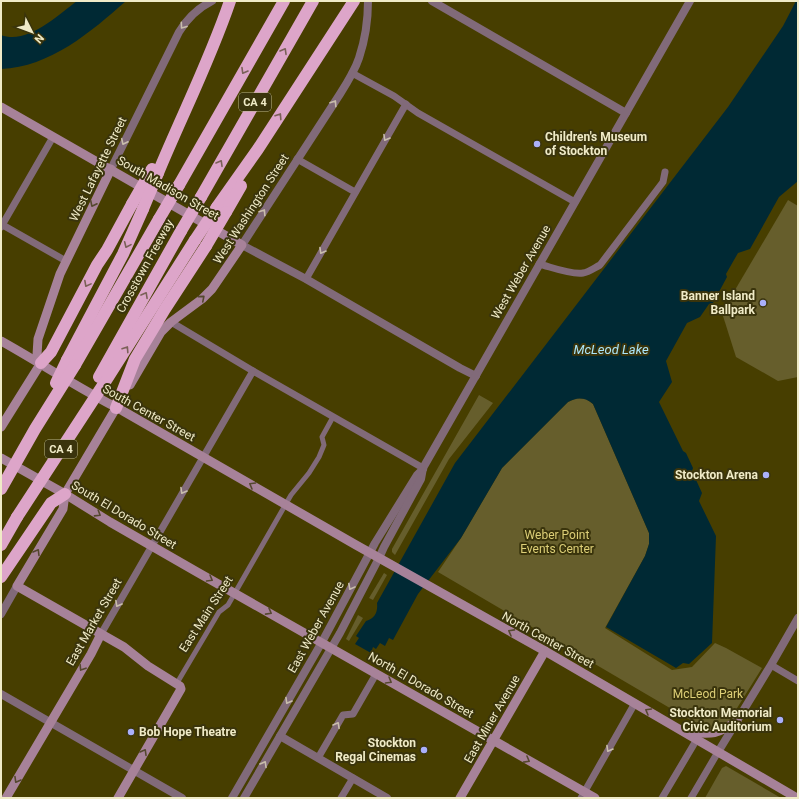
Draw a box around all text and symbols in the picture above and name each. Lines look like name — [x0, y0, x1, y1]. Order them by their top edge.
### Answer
north arrow — [12, 12, 52, 52]
one-way arrow — [180, 22, 188, 29]
text: N — [31, 31, 46, 46]
one-way arrow — [280, 47, 287, 55]
one-way arrow — [241, 67, 248, 74]
road number: CA 4 — [239, 93, 271, 111]
one-way arrow — [329, 100, 337, 107]
one-way arrow — [274, 113, 282, 120]
street label: West Lafayette Street — [67, 114, 129, 223]
place label: Children's Museum of Stockton — [545, 130, 647, 158]
one-way arrow — [384, 134, 391, 141]
one-way arrow — [121, 138, 129, 145]
marker: Children's Museum of Stockton — [532, 139, 542, 149]
street label: West Washington Street — [210, 151, 292, 266]
street label: South Madison Street — [115, 153, 221, 223]
one-way arrow — [215, 160, 222, 168]
one-way arrow — [91, 200, 98, 208]
one-way arrow — [258, 209, 266, 216]
street label: Crosstown Freeway — [114, 217, 177, 315]
street label: West Weber Avenue — [488, 223, 554, 321]
one-way arrow — [124, 241, 132, 248]
one-way arrow — [319, 247, 326, 254]
one-way arrow — [84, 279, 91, 287]
place label: Banner Island Ballpark — [681, 289, 756, 317]
one-way arrow — [140, 292, 148, 299]
one-way arrow — [197, 296, 204, 303]
marker: Banner Island Ballpark — [758, 298, 768, 308]
water label: McLeod Lake — [573, 342, 649, 357]
one-way arrow — [121, 346, 129, 353]
street label: South Center Street — [100, 382, 198, 444]
road number: CA 4 — [45, 440, 77, 458]
place label: Stockton Arena — [675, 468, 759, 482]
marker: Stockton Arena — [761, 470, 771, 480]
street label: South El Dorado Street — [69, 478, 179, 552]
one-way arrow — [249, 483, 256, 490]
one-way arrow — [181, 487, 188, 494]
one-way arrow — [94, 509, 101, 517]
park label: Weber Point Events Center — [520, 528, 594, 556]
one-way arrow — [32, 549, 39, 556]
street label: East Main Street — [176, 573, 236, 655]
one-way arrow — [206, 575, 213, 582]
street label: East Market Street — [63, 576, 125, 668]
street label: East Weber Avenue — [285, 579, 347, 675]
one-way arrow — [348, 583, 356, 591]
one-way arrow — [116, 600, 123, 607]
one-way arrow — [265, 608, 272, 615]
street label: North Center Street — [500, 609, 597, 671]
one-way arrow — [508, 630, 515, 637]
street label: North El Dorado Street — [366, 649, 476, 721]
one-way arrow — [79, 664, 87, 671]
street label: East Miner Avenue — [461, 673, 523, 765]
one-way arrow — [385, 677, 393, 684]
park label: McLeod Park — [673, 687, 744, 701]
one-way arrow — [285, 697, 292, 704]
place label: Stockton Memorial Civic Auditorium — [670, 706, 772, 734]
one-way arrow — [645, 708, 652, 715]
marker: Stockton Memorial Civic Auditorium — [775, 715, 785, 725]
one-way arrow — [333, 721, 340, 729]
place label: Bob Hope Theatre — [139, 725, 237, 739]
marker: Bob Hope Theatre — [126, 727, 136, 737]
place label: Stockton Regal Cinemas — [335, 736, 416, 764]
marker: Stockton Regal Cinemas — [419, 745, 429, 755]
one-way arrow — [606, 745, 613, 752]
one-way arrow — [140, 749, 147, 756]
one-way arrow — [523, 755, 530, 762]
one-way arrow — [259, 761, 266, 768]
one-way arrow — [14, 776, 21, 783]

